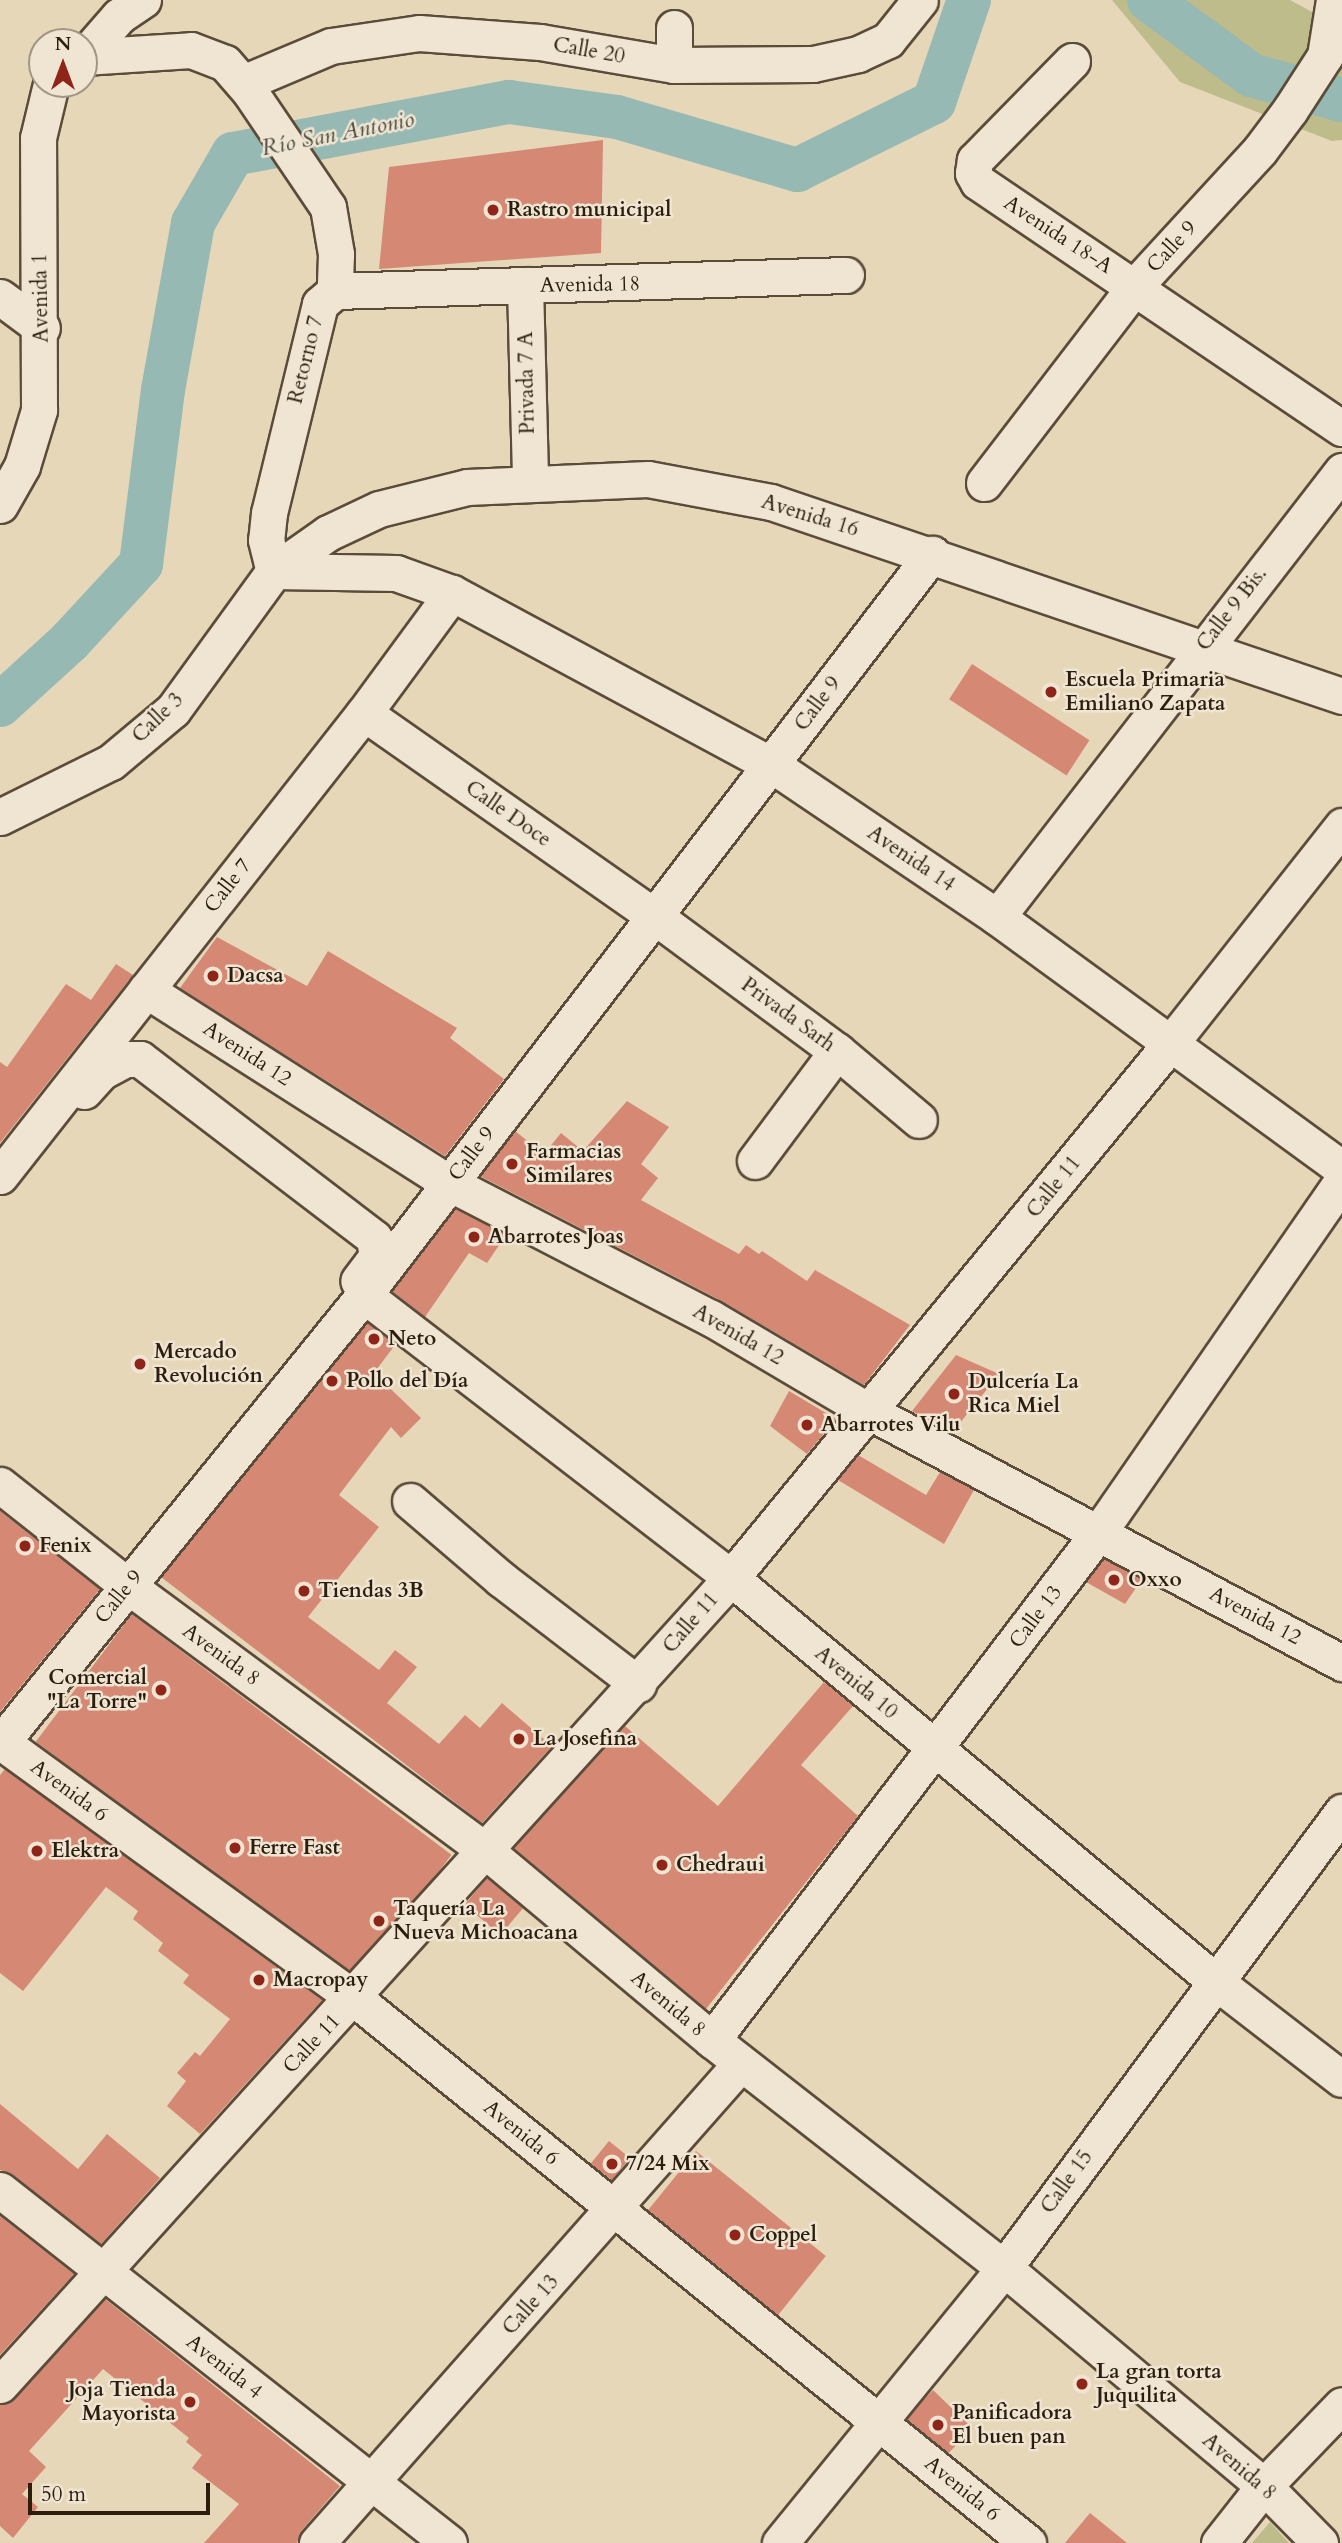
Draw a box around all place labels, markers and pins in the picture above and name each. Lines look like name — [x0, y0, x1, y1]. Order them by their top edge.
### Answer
place label: Rastro municipal — [507, 197, 671, 223]
marker: Rastro municipal — [485, 202, 501, 218]
place label: Escuela Primaria Emiliano Zapata — [1065, 667, 1225, 717]
marker: Escuela Primaria Emiliano Zapata — [1043, 684, 1059, 700]
place label: Dacsa — [227, 963, 284, 989]
marker: Dacsa — [205, 968, 221, 984]
place label: Farmacias Similares — [526, 1139, 621, 1189]
marker: Farmacias Similares — [504, 1156, 520, 1172]
place label: Abarrotes Joas — [488, 1224, 623, 1250]
marker: Abarrotes Joas — [466, 1229, 482, 1245]
place label: Neto — [388, 1326, 436, 1352]
marker: Neto — [366, 1331, 382, 1347]
place label: Mercado Revolución — [154, 1339, 263, 1389]
marker: Mercado Revolución — [132, 1356, 148, 1372]
place label: Pollo del Día — [346, 1368, 468, 1394]
place label: Dulcería La Rica Miel — [968, 1369, 1079, 1419]
marker: Pollo del Día — [324, 1373, 340, 1389]
marker: Dulcería La Rica Miel — [946, 1386, 962, 1402]
place label: Abarrotes Vilu — [821, 1412, 961, 1438]
marker: Abarrotes Vilu — [799, 1417, 815, 1433]
place label: Fenix — [39, 1533, 92, 1559]
marker: Fenix — [17, 1538, 33, 1554]
place label: Oxxo — [1128, 1567, 1182, 1593]
marker: Oxxo — [1106, 1572, 1122, 1588]
place label: Tiendas 3B — [318, 1578, 424, 1604]
marker: Tiendas 3B — [296, 1583, 312, 1599]
place label: Comercial "La Torre" — [47, 1665, 147, 1715]
marker: Comercial "La Torre" — [153, 1682, 169, 1698]
place label: La Josefina — [533, 1726, 637, 1752]
marker: La Josefina — [511, 1731, 527, 1747]
place label: Ferre Fast — [249, 1835, 340, 1861]
place label: Elektra — [51, 1838, 119, 1864]
marker: Ferre Fast — [227, 1840, 243, 1856]
marker: Elektra — [29, 1843, 45, 1859]
place label: Chedraui — [676, 1852, 765, 1878]
marker: Chedraui — [654, 1857, 670, 1873]
place label: Taquería La Nueva Michoacana — [393, 1896, 578, 1946]
marker: Taquería La Nueva Michoacana — [371, 1913, 387, 1929]
place label: Macropay — [273, 1967, 368, 1993]
marker: Macropay — [251, 1972, 267, 1988]
place label: 7/24 Mix — [626, 2151, 710, 2177]
marker: 7/24 Mix — [604, 2156, 620, 2172]
place label: Coppel — [749, 2222, 817, 2248]
marker: Coppel — [727, 2227, 743, 2243]
place label: La gran torta Juquilita — [1096, 2359, 1222, 2409]
marker: La gran torta Juquilita — [1074, 2376, 1090, 2392]
place label: Joja Tienda Mayorista — [68, 2377, 176, 2427]
marker: Joja Tienda Mayorista — [182, 2394, 198, 2410]
place label: Panificadora El buen pan — [952, 2400, 1072, 2450]
marker: Panificadora El buen pan — [930, 2417, 946, 2433]

